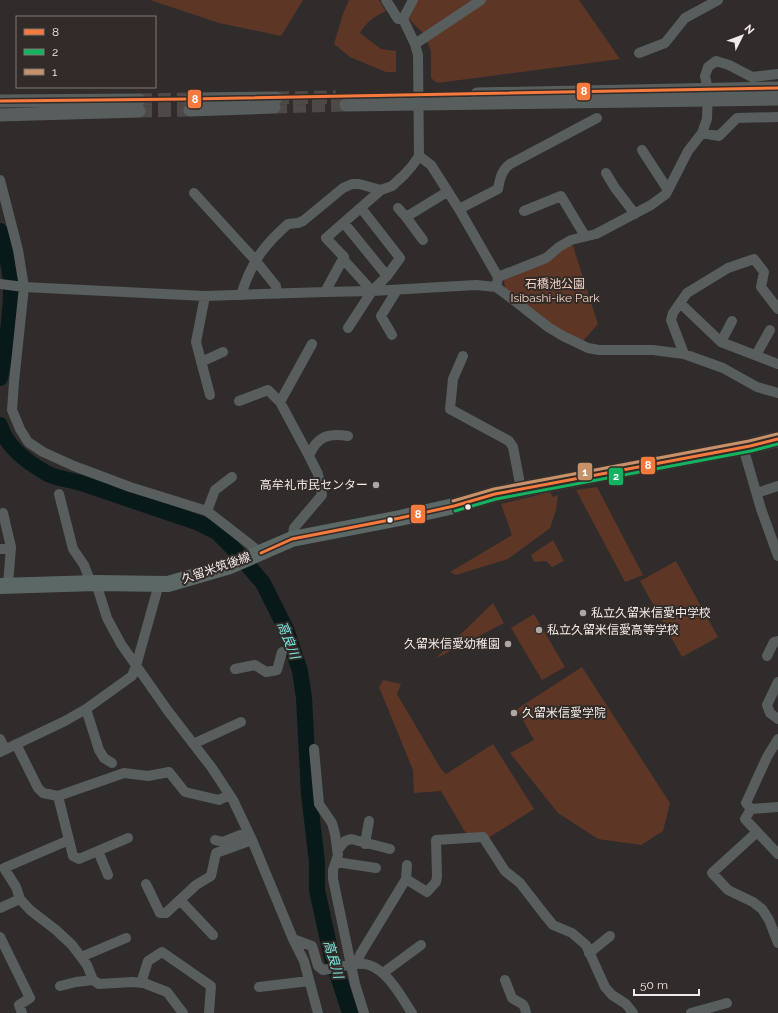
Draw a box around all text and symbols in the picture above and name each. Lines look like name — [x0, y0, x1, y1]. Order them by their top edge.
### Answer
legend — [16, 16, 156, 88]
north arrow — [722, 16, 762, 56]
text: N — [741, 22, 757, 37]
text: 8 — [52, 25, 59, 39]
text: 2 — [52, 45, 58, 59]
text: 1 — [52, 65, 57, 79]
line badge: 8 — [576, 82, 591, 101]
text: 8 — [581, 85, 588, 98]
line badge: 8 — [187, 89, 202, 109]
text: 8 — [192, 93, 199, 106]
park label: 石橋池公園 Isibashi-ike Park — [510, 277, 600, 305]
line badge: 8 — [640, 456, 656, 475]
text: 8 — [645, 459, 652, 472]
line badge: 1 — [577, 462, 593, 481]
text: 1 — [582, 466, 588, 479]
line badge: 2 — [608, 467, 624, 486]
text: 2 — [613, 470, 619, 483]
place label: 高牟礼市民センター — [260, 478, 368, 492]
marker: 高牟礼市民センター — [371, 480, 381, 490]
unlabelled marker — [463, 502, 473, 512]
line badge: 8 — [410, 504, 426, 524]
text: 8 — [415, 508, 422, 521]
unlabelled marker — [385, 515, 395, 525]
street label: 久留米筑後線 — [180, 550, 252, 586]
place label: 私立久留米信愛中学校 — [591, 606, 711, 620]
marker: 私立久留米信愛中学校 — [578, 608, 588, 618]
water label: 高良川 — [275, 619, 303, 663]
place label: 私立久留米信愛高等学校 — [547, 623, 679, 637]
marker: 私立久留米信愛高等学校 — [534, 625, 544, 635]
place label: 久留米信愛幼稚園 — [404, 637, 500, 651]
marker: 久留米信愛幼稚園 — [503, 639, 513, 649]
place label: 久留米信愛学院 — [522, 706, 606, 720]
marker: 久留米信愛学院 — [509, 708, 519, 718]
water label: 高良川 — [321, 938, 347, 982]
scale bar — [634, 971, 699, 997]
text: 50 m — [640, 978, 668, 992]

